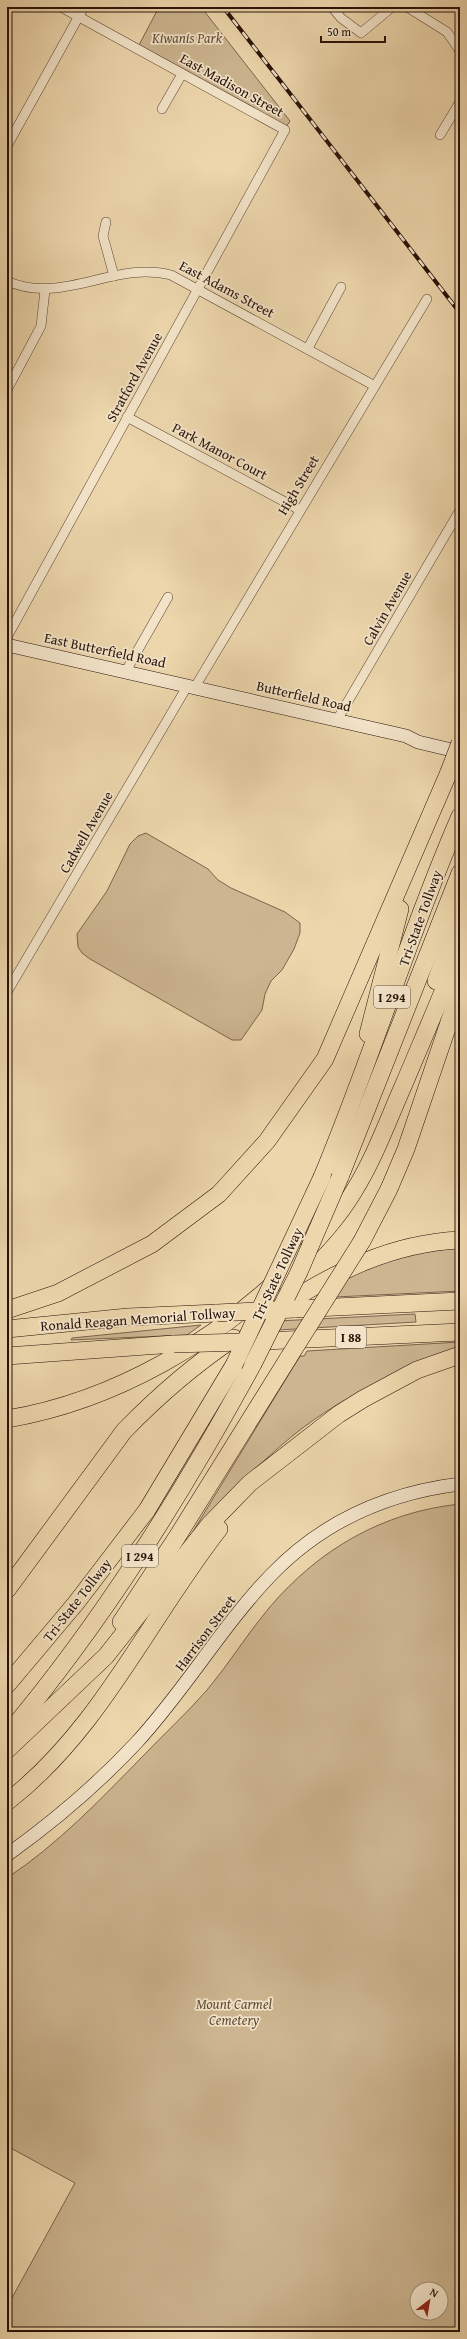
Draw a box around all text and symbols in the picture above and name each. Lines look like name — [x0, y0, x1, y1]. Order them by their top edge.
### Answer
scale bar — [321, 18, 385, 44]
text: 50 m — [327, 23, 351, 40]
park label: Kiwanis Park — [151, 28, 223, 48]
street label: East Madison Street — [176, 48, 288, 122]
street label: East Adams Street — [176, 255, 278, 323]
street label: Stratford Avenue — [101, 328, 167, 425]
street label: Park Manor Court — [169, 417, 271, 485]
street label: High Street — [272, 451, 324, 519]
street label: Calvin Avenue — [358, 567, 417, 649]
street label: East Butterfield Road — [42, 627, 168, 673]
street label: Butterfield Road — [255, 675, 354, 717]
street label: Cadwell Avenue — [54, 787, 118, 877]
street label: Tri-State Tollway — [393, 867, 447, 969]
road number: I 294 — [374, 986, 410, 1008]
street label: Tri-State Tollway — [247, 1224, 307, 1324]
street label: Ronald Reagan Memorial Tollway — [40, 1302, 236, 1336]
road number: I 88 — [336, 1326, 366, 1348]
road number: I 294 — [122, 1545, 158, 1567]
street label: Tri-State Tollway — [38, 1554, 116, 1646]
street label: Harrison Street — [170, 1591, 240, 1675]
park label: Mount Carmel Cemetery — [196, 1994, 273, 2030]
north arrow — [409, 2281, 449, 2321]
text: N — [427, 2284, 442, 2302]

